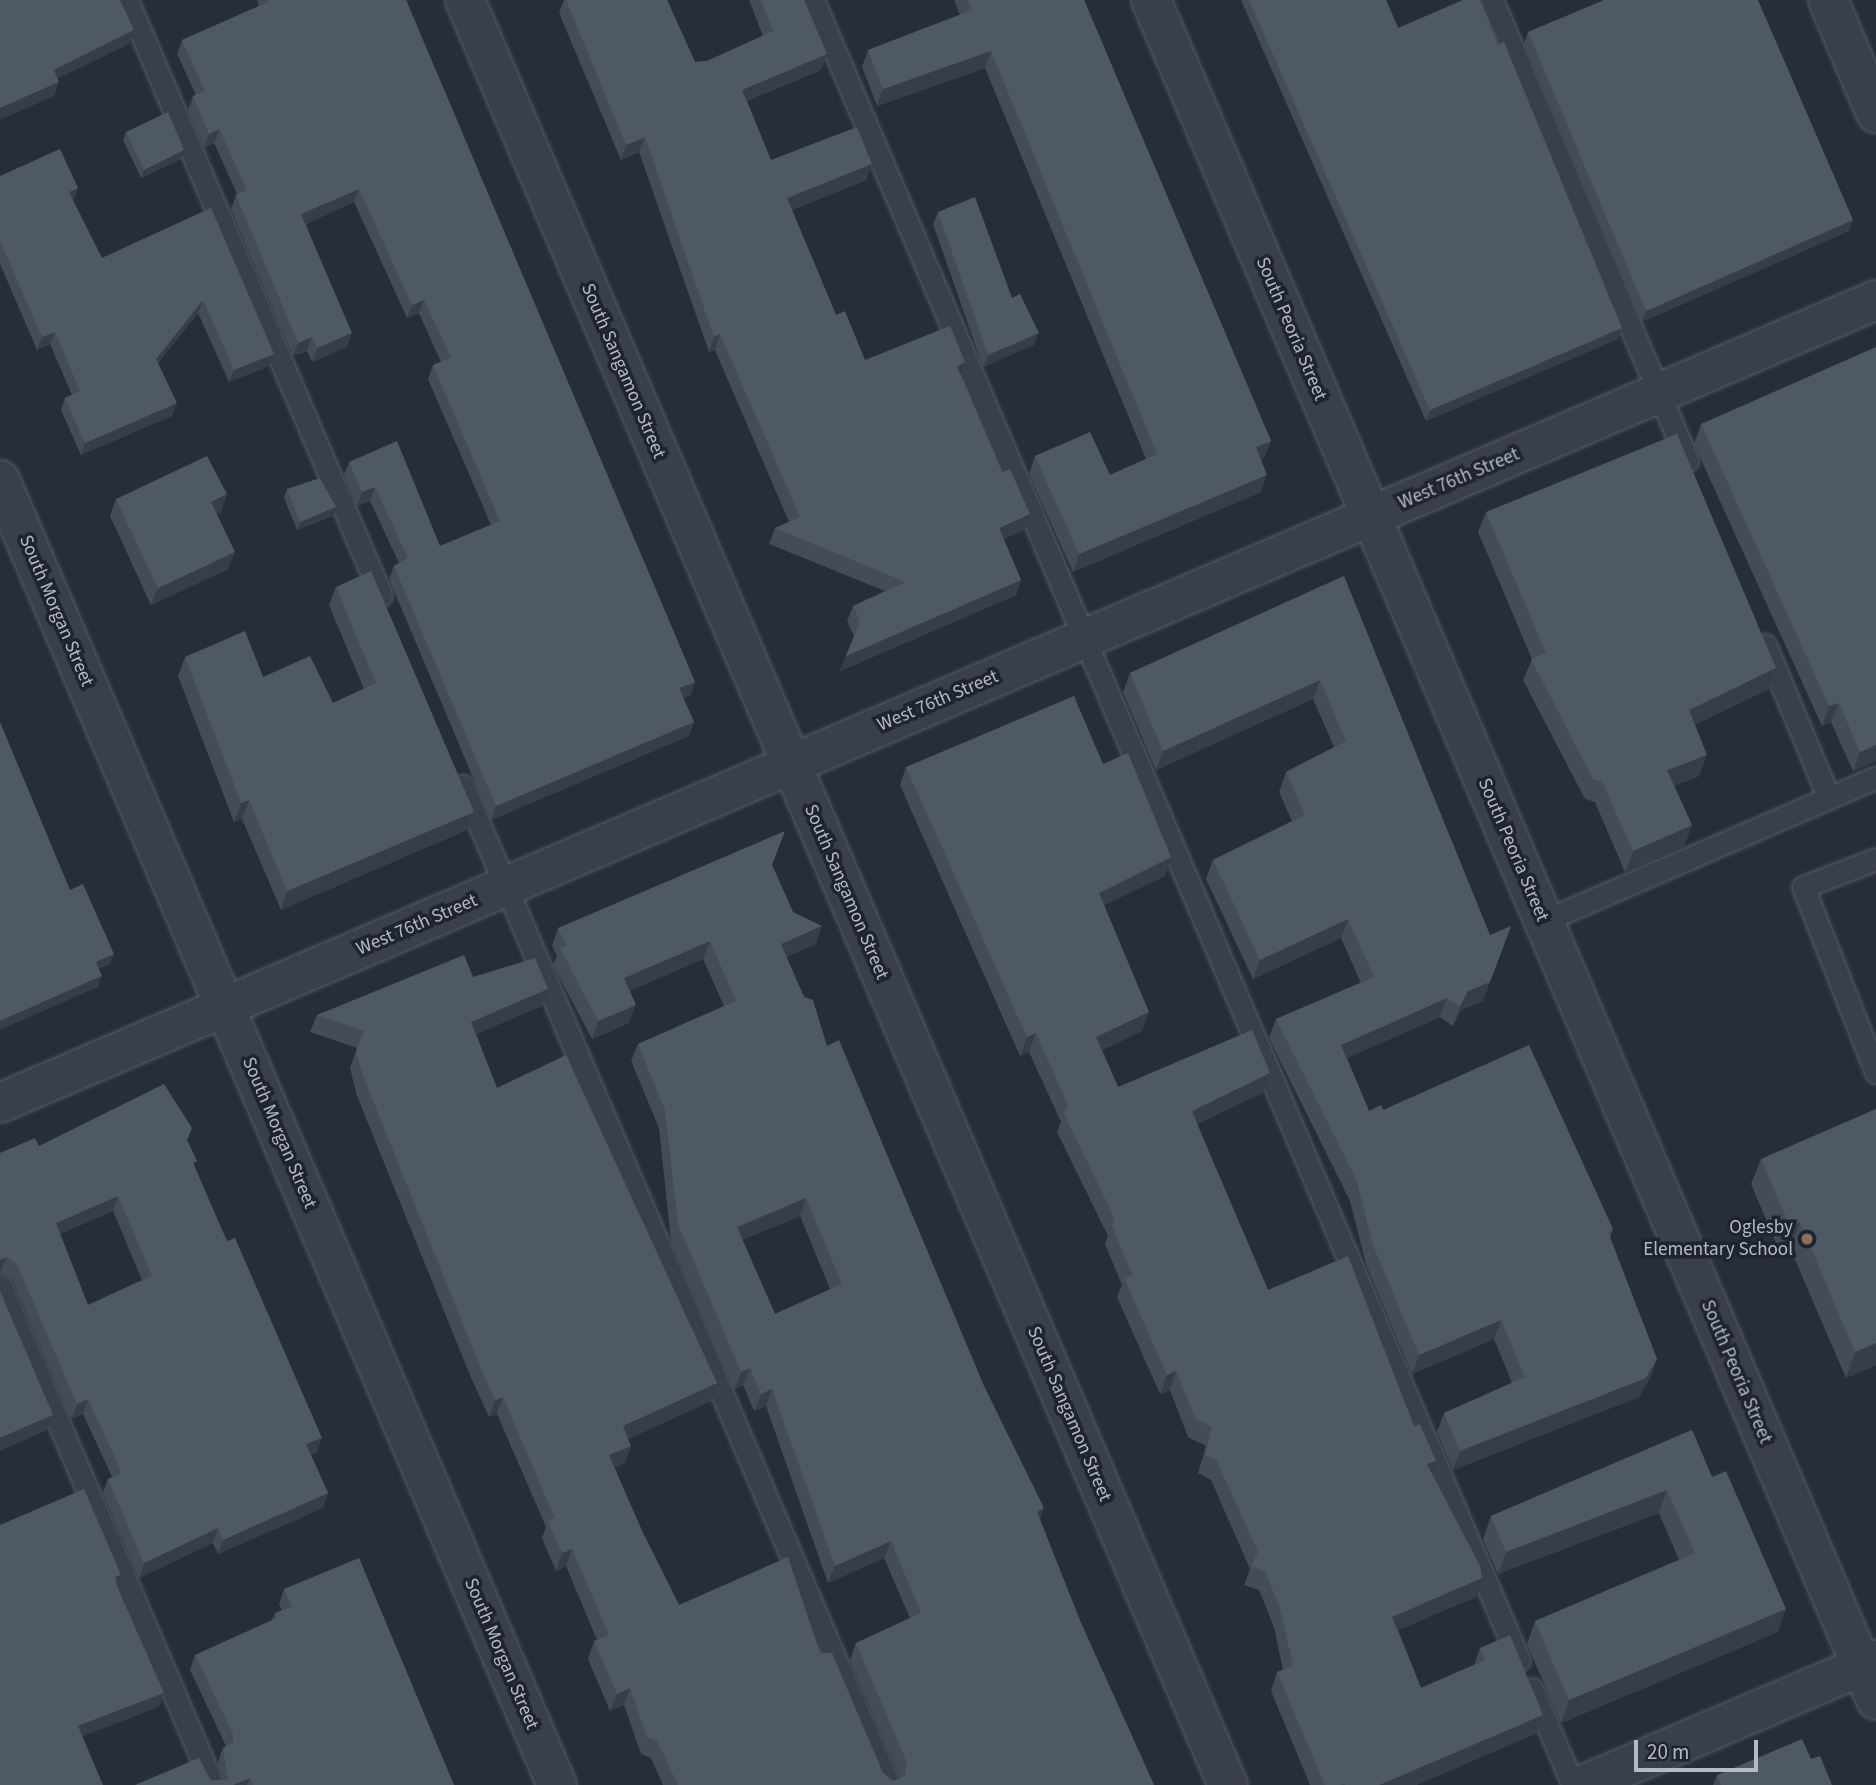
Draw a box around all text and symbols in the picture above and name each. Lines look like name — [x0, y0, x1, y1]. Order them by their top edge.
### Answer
street label: South Peoria Street — [1250, 254, 1332, 404]
street label: South Sangamon Street — [576, 280, 670, 462]
street label: West 76th Street — [1395, 443, 1523, 515]
street label: South Morgan Street — [14, 532, 98, 690]
street label: West 76th Street — [874, 665, 1002, 737]
street label: South Peoria Street — [1472, 775, 1554, 925]
street label: South Sangamon Street — [799, 801, 893, 983]
street label: West 76th Street — [353, 889, 481, 961]
street label: South Morgan Street — [237, 1054, 321, 1212]
place label: Oglesby Elementary School — [1643, 1217, 1793, 1261]
marker: Oglesby Elementary School — [1799, 1231, 1815, 1247]
street label: South Peoria Street — [1695, 1297, 1777, 1447]
street label: South Sangamon Street — [1022, 1323, 1116, 1505]
street label: South Morgan Street — [459, 1575, 543, 1733]
scale bar — [1638, 1726, 1762, 1770]
text: 20 m — [1647, 1737, 1689, 1767]

